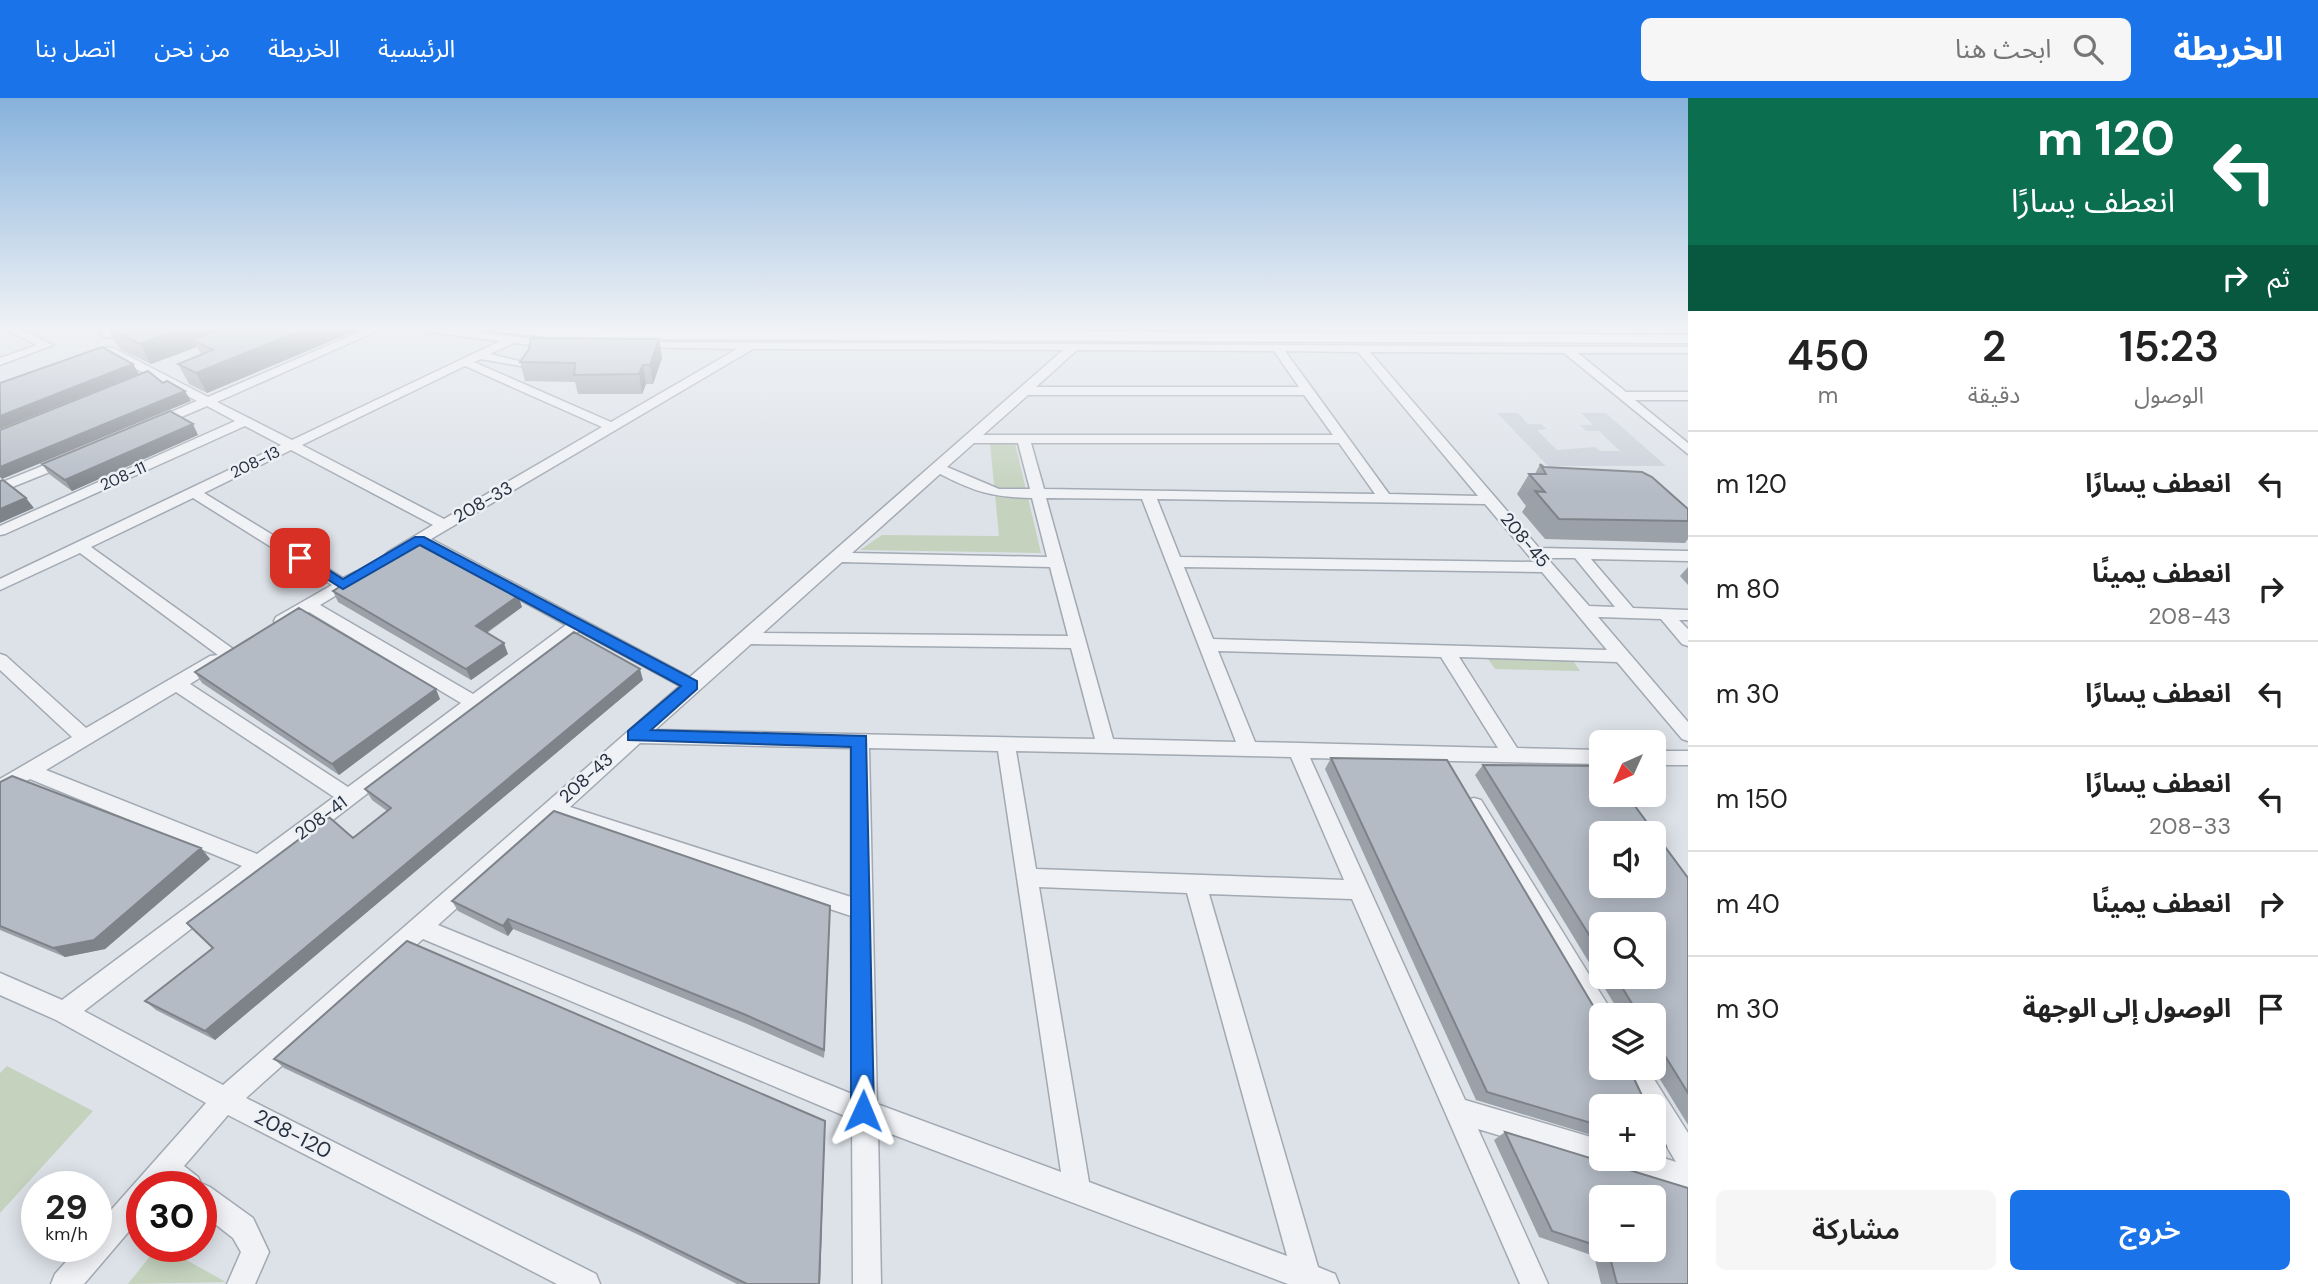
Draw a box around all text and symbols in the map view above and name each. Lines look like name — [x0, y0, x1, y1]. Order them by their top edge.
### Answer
search box — [1641, 18, 2131, 81]
text: الخريطة — [2173, 27, 2283, 70]
icon: search — [2069, 30, 2107, 68]
text: ابحث هنا — [1955, 32, 2051, 66]
text: اتصل بنا — [35, 33, 116, 64]
text: من نحن — [154, 33, 230, 64]
text: الخريطة — [268, 33, 340, 64]
text: الرئيسية — [378, 33, 455, 64]
text: 120 m — [2037, 106, 2175, 170]
icon: left — [2199, 126, 2290, 217]
text: انعطف يسارًا — [2011, 180, 2175, 222]
icon: right — [2216, 259, 2254, 297]
text: ثم — [2268, 261, 2290, 295]
text: 2 — [1982, 319, 2006, 374]
text: 15:23 — [2119, 319, 2219, 374]
text: 450 — [1787, 328, 1869, 383]
text: m — [1818, 380, 1838, 410]
text: دقيقة — [1968, 380, 2020, 410]
text: الوصول — [2134, 380, 2204, 410]
street label: 208-13 — [227, 441, 283, 483]
street label: 208-11 — [97, 457, 149, 495]
icon: left — [2252, 465, 2290, 503]
text: انعطف يسارًا — [2085, 466, 2231, 500]
text: 120 m — [1716, 467, 1787, 501]
street label: 208-33 — [449, 475, 517, 529]
street label: 208-45 — [1495, 507, 1555, 573]
pin — [270, 528, 330, 588]
icon: arrive — [281, 539, 319, 577]
text: انعطف يمينًا — [2092, 556, 2231, 590]
icon: right — [2252, 570, 2290, 608]
text: 80 m — [1716, 572, 1780, 606]
text: 208-43 — [2148, 601, 2231, 631]
icon: left — [2252, 675, 2290, 713]
text: انعطف يسارًا — [2085, 676, 2231, 710]
text: 30 m — [1716, 677, 1779, 711]
north arrow — [1589, 730, 1666, 807]
map controls — [1589, 730, 1666, 1262]
street label: 208-43 — [554, 747, 618, 809]
text: انعطف يسارًا — [2085, 766, 2231, 800]
icon: left — [2252, 780, 2290, 818]
text: 150 m — [1716, 782, 1788, 816]
street label: 208-41 — [290, 790, 352, 846]
text: 208-33 — [2149, 811, 2231, 841]
button: sound — [1589, 821, 1666, 898]
icon: right — [2252, 885, 2290, 923]
text: انعطف يمينًا — [2092, 886, 2231, 920]
text: 40 m — [1716, 887, 1780, 921]
button: search — [1589, 912, 1666, 989]
icon: arrive — [2252, 990, 2290, 1028]
text: الوصول إلى الوجهة — [2022, 991, 2231, 1025]
text: 30 m — [1716, 992, 1779, 1026]
button: layers — [1589, 1003, 1666, 1080]
position arrow — [826, 1074, 900, 1148]
button: + — [1589, 1094, 1666, 1171]
street label: 208-120 — [250, 1103, 336, 1165]
speed limit sign: 30 — [126, 1171, 217, 1262]
text: 29 — [45, 1184, 88, 1230]
button: − — [1589, 1185, 1666, 1262]
button: مشاركة — [1716, 1190, 1996, 1270]
button: خروج — [2010, 1190, 2290, 1270]
text: km/h — [45, 1222, 88, 1246]

